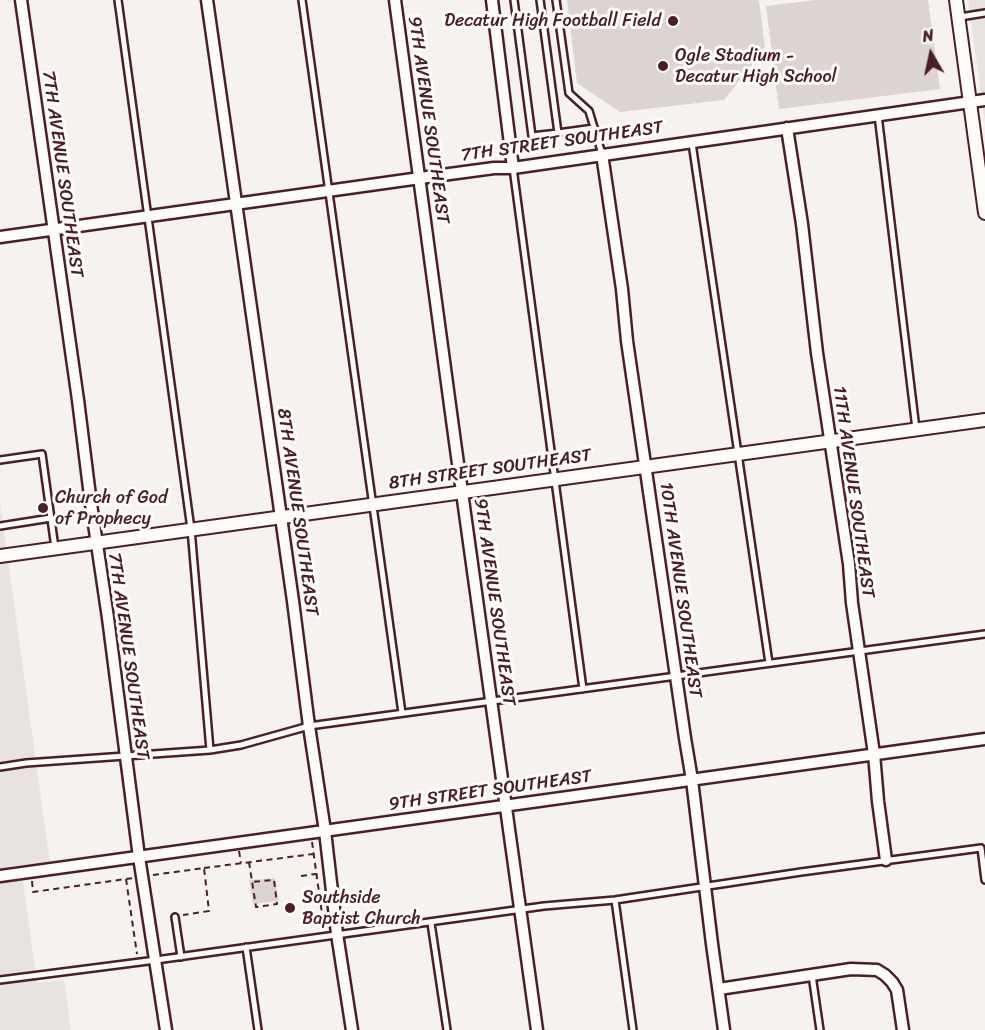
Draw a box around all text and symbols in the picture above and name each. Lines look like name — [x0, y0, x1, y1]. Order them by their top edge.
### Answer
place label: Decatur High Football Field — [444, 10, 661, 32]
marker: Decatur High Football Field — [666, 14, 680, 28]
street label: 9TH AVENUE SOUTHEAST — [403, 15, 453, 225]
text: N — [920, 21, 936, 51]
north arrow — [901, 24, 961, 84]
place label: Ogle Stadium - Decatur High School — [675, 45, 837, 88]
marker: Ogle Stadium - Decatur High School — [656, 59, 670, 73]
street label: 7TH AVENUE SOUTHEAST — [37, 69, 87, 279]
street label: 7TH STREET SOUTHEAST — [460, 117, 664, 167]
street label: 11TH AVENUE SOUTHEAST — [827, 385, 879, 599]
street label: 8TH AVENUE SOUTHEAST — [272, 407, 322, 617]
street label: 8TH STREET SOUTHEAST — [387, 445, 593, 495]
street label: 10TH AVENUE SOUTHEAST — [654, 481, 706, 699]
place label: Church of God of Prophecy — [55, 487, 167, 530]
street label: 9TH AVENUE SOUTHEAST — [469, 497, 519, 707]
marker: Church of God of Prophecy — [36, 501, 50, 515]
street label: 7TH AVENUE SOUTHEAST — [103, 551, 153, 761]
street label: 9TH STREET SOUTHEAST — [387, 766, 593, 816]
place label: Southside Baptist Church — [302, 887, 421, 930]
marker: Southside Baptist Church — [283, 901, 297, 915]

